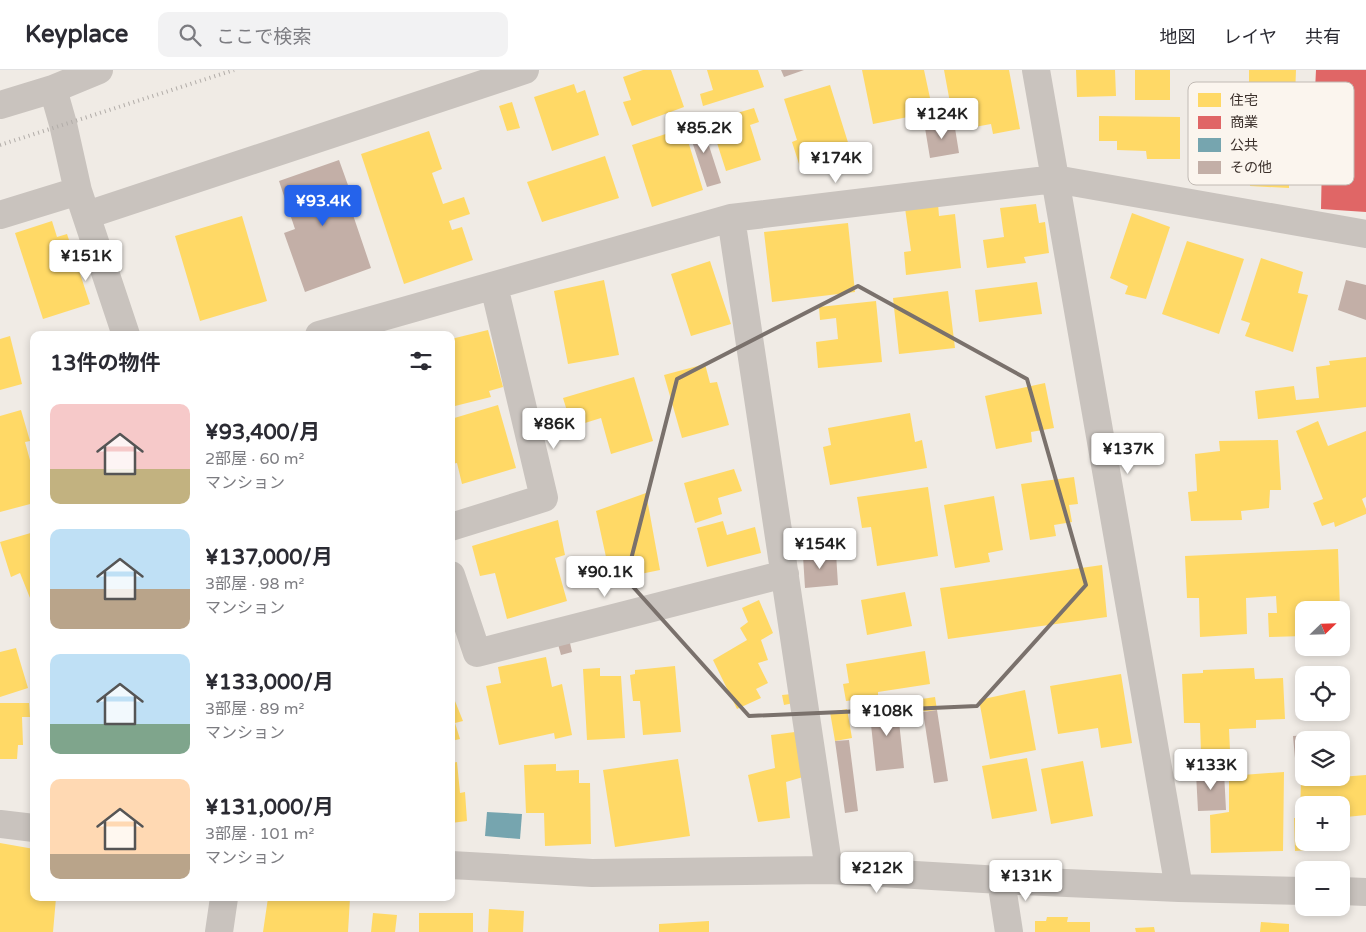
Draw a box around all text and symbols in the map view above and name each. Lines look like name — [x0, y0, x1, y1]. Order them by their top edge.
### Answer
search box — [158, 12, 508, 57]
text: Keyplace — [25, 20, 128, 49]
icon: search — [176, 21, 204, 49]
text: ここで検索 — [216, 26, 311, 48]
text: 地図 — [1160, 26, 1196, 48]
text: レイヤ — [1224, 26, 1277, 48]
text: 共有 — [1305, 26, 1341, 48]
legend — [1188, 82, 1354, 185]
text: 住宅 — [1230, 92, 1258, 109]
pin: ¥124K — [907, 98, 977, 140]
text: ¥124K — [916, 104, 968, 124]
pin: ¥85.2K — [663, 112, 745, 154]
text: 商業 — [1230, 114, 1258, 131]
text: ¥85.2K — [676, 118, 732, 138]
text: 公共 — [1230, 137, 1258, 154]
pin: ¥174K — [801, 142, 871, 184]
text: ¥174K — [810, 148, 862, 168]
text: その他 — [1230, 159, 1272, 176]
pin: ¥93.4K — [282, 184, 364, 227]
text: ¥93.4K — [295, 191, 351, 211]
pin: ¥151K — [51, 240, 121, 282]
text: ¥151K — [60, 246, 112, 266]
icon: filters — [407, 347, 435, 375]
text: 13件の物件 — [50, 351, 160, 376]
pin: ¥86K — [524, 408, 584, 450]
text: ¥86K — [533, 414, 575, 434]
text: ¥93,400/月 — [205, 420, 320, 445]
icon: home — [90, 424, 150, 484]
pin: ¥137K — [1093, 432, 1163, 475]
text: ¥137K — [1102, 439, 1154, 459]
text: 2部屋 · 60 m² — [205, 449, 304, 469]
text: マンション — [205, 473, 285, 493]
pin: ¥154K — [785, 528, 855, 570]
text: ¥154K — [794, 534, 846, 554]
text: ¥137,000/月 — [205, 545, 333, 570]
icon: home — [90, 549, 150, 609]
pin: ¥90.1K — [564, 556, 646, 598]
text: ¥90.1K — [577, 562, 633, 582]
text: 3部屋 · 98 m² — [205, 574, 304, 594]
text: マンション — [205, 598, 285, 618]
north arrow — [1295, 601, 1350, 656]
map controls — [1295, 601, 1350, 916]
button: locate — [1295, 666, 1350, 721]
text: ¥133,000/月 — [205, 670, 334, 695]
icon: home — [90, 674, 150, 734]
pin: ¥108K — [852, 694, 922, 737]
text: 3部屋 · 89 m² — [205, 699, 304, 719]
text: ¥108K — [861, 701, 913, 721]
text: マンション — [205, 723, 285, 743]
button: layers — [1295, 731, 1350, 786]
pin: ¥133K — [1176, 748, 1246, 791]
text: ¥133K — [1185, 755, 1237, 775]
text: ¥131,000/月 — [205, 795, 334, 820]
button: + — [1295, 796, 1350, 851]
icon: home — [90, 799, 150, 859]
text: 3部屋 · 101 m² — [205, 824, 314, 844]
text: マンション — [205, 848, 285, 868]
pin: ¥212K — [842, 852, 912, 894]
text: ¥212K — [851, 858, 903, 878]
pin: ¥131K — [991, 860, 1061, 902]
button: − — [1295, 861, 1350, 916]
text: ¥131K — [1000, 866, 1052, 886]

